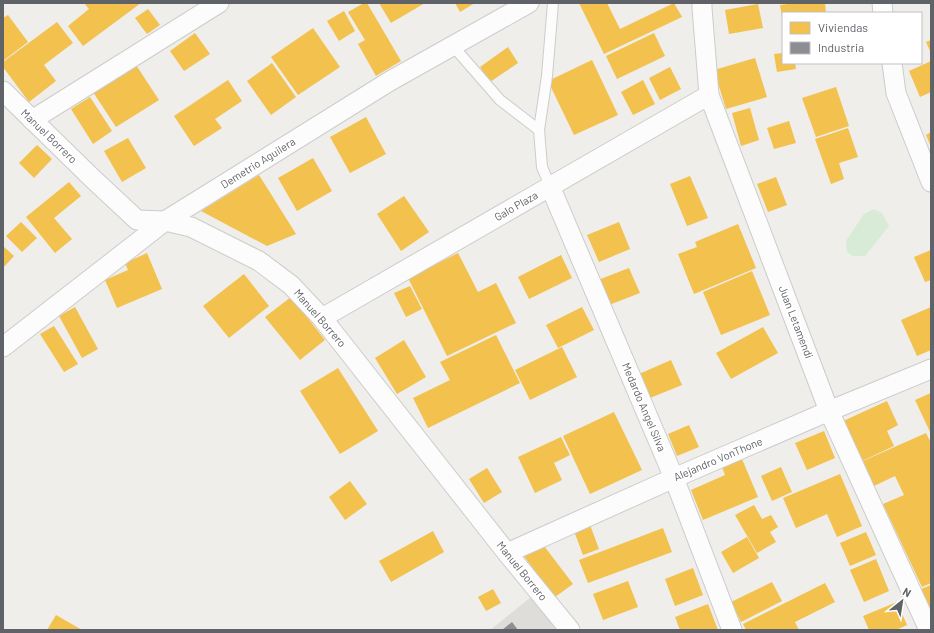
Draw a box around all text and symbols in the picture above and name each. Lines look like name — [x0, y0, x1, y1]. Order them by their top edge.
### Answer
legend — [782, 12, 922, 64]
text: Viviendas — [818, 20, 868, 34]
text: Industria — [818, 40, 864, 54]
street label: Manuel Borrero — [19, 106, 80, 166]
street label: Demetrio Aguilera — [218, 134, 297, 191]
street label: Galo Plaza — [492, 188, 540, 223]
street label: Juan Letamendi — [777, 283, 816, 360]
street label: Manuel Borrero — [292, 286, 349, 349]
street label: Medardo Angel Silva — [620, 361, 669, 453]
street label: Alejandro VonThone — [672, 434, 764, 483]
street label: Manuel Borrero — [495, 538, 550, 603]
north arrow — [882, 581, 922, 621]
text: N — [901, 584, 914, 599]

